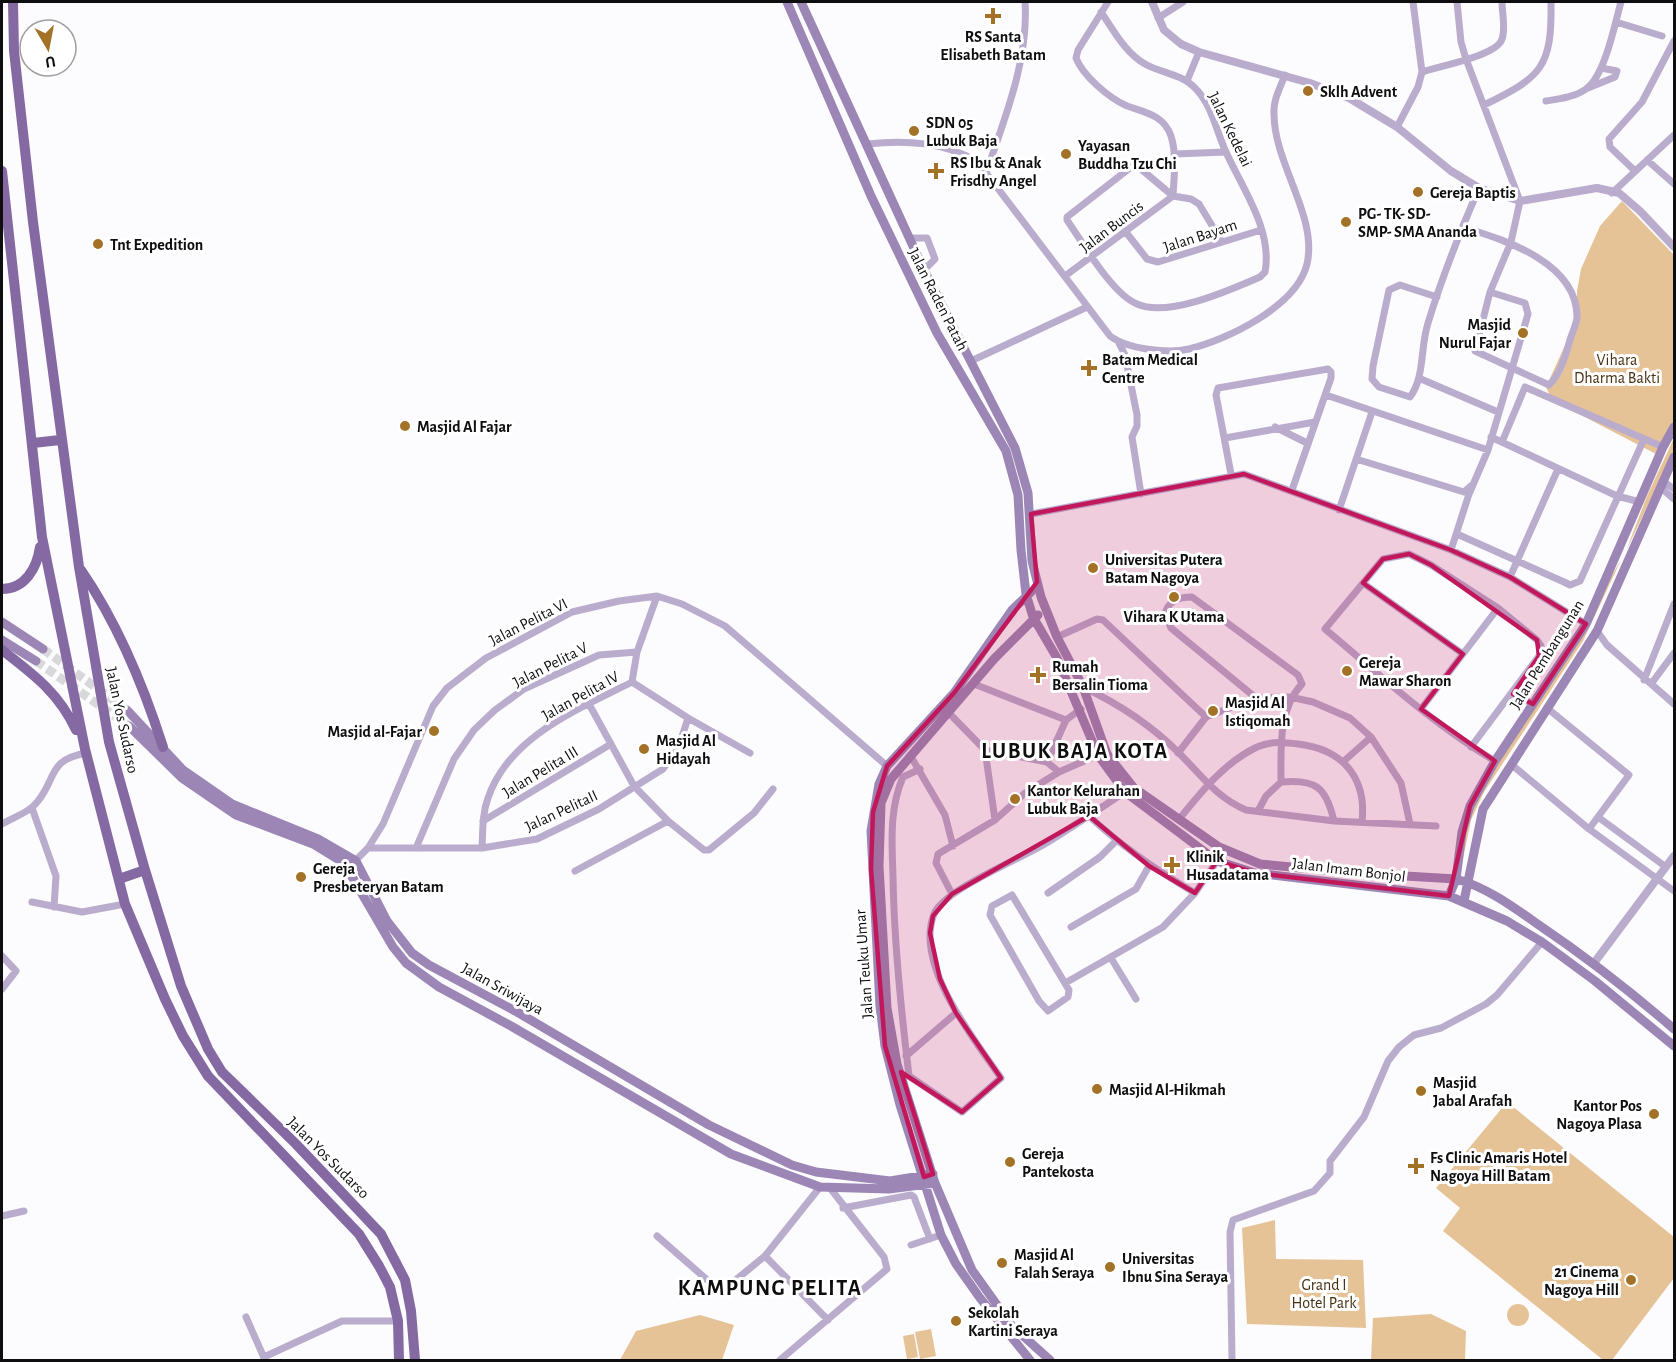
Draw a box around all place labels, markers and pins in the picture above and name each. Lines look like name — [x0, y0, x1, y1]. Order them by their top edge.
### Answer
marker: RS Santa Elisabeth Batam — [984, 7, 1002, 25]
place label: RS Santa Elisabeth Batam — [940, 29, 1046, 63]
marker: Sklh Advent — [1301, 84, 1315, 98]
place label: Sklh Advent — [1320, 84, 1398, 100]
place label: SDN 05 Lubuk Baja — [926, 115, 998, 150]
marker: SDN 05 Lubuk Baja — [907, 124, 921, 138]
place label: Yayasan Buddha Tzu Chi — [1078, 138, 1177, 172]
marker: Yayasan Buddha Tzu Chi — [1059, 147, 1073, 161]
place label: RS Ibu & Anak Frisdhy Angel — [950, 155, 1041, 190]
marker: RS Ibu & Anak Frisdhy Angel — [927, 162, 945, 180]
marker: Gereja Baptis — [1411, 185, 1425, 199]
place label: Gereja Baptis — [1430, 185, 1516, 202]
place label: PG- TK- SD- SMP- SMA Ananda — [1358, 206, 1477, 240]
marker: PG- TK- SD- SMP- SMA Ananda — [1339, 215, 1353, 229]
marker: Tnt Expedition — [91, 237, 105, 251]
place label: Tnt Expedition — [110, 237, 203, 253]
place label: Masjid Nurul Fajar — [1439, 317, 1512, 352]
marker: Masjid Nurul Fajar — [1516, 326, 1530, 340]
place label: Batam Medical Centre — [1102, 352, 1198, 386]
marker: Batam Medical Centre — [1080, 359, 1098, 377]
marker: Masjid Al Fajar — [398, 419, 412, 433]
place label: Masjid Al Fajar — [417, 419, 512, 436]
place label: Universitas Putera Batam Nagoya — [1105, 552, 1223, 587]
marker: Universitas Putera Batam Nagoya — [1086, 561, 1100, 575]
marker: Vihara K Utama — [1167, 590, 1181, 604]
place label: Vihara K Utama — [1124, 609, 1225, 625]
place label: Gereja Mawar Sharon — [1359, 655, 1452, 689]
place label: Rumah Bersalin Tioma — [1052, 659, 1148, 693]
marker: Gereja Mawar Sharon — [1340, 664, 1354, 678]
marker: Rumah Bersalin Tioma — [1029, 666, 1047, 684]
place label: Masjid Al Istiqomah — [1225, 695, 1291, 729]
marker: Masjid Al Istiqomah — [1206, 704, 1220, 718]
place label: Masjid al-Fajar — [327, 724, 422, 741]
marker: Masjid al-Fajar — [427, 724, 441, 738]
place label: Masjid Al Hidayah — [656, 733, 716, 768]
marker: Masjid Al Hidayah — [637, 742, 651, 756]
place label: Kantor Kelurahan Lubuk Baja — [1027, 783, 1140, 818]
marker: Kantor Kelurahan Lubuk Baja — [1008, 792, 1022, 806]
place label: Klinik Husadatama — [1186, 849, 1269, 883]
marker: Klinik Husadatama — [1163, 856, 1181, 874]
place label: Gereja Presbeteryan Batam — [313, 861, 444, 896]
marker: Gereja Presbeteryan Batam — [294, 870, 308, 884]
place label: Masjid Jabal Arafah — [1433, 1075, 1512, 1109]
marker: Masjid Al-Hikmah — [1090, 1082, 1104, 1096]
place label: Masjid Al-Hikmah — [1109, 1082, 1226, 1099]
marker: Masjid Jabal Arafah — [1414, 1084, 1428, 1098]
place label: Kantor Pos Nagoya Plasa — [1556, 1098, 1642, 1133]
marker: Kantor Pos Nagoya Plasa — [1647, 1107, 1661, 1121]
place label: Gereja Pantekosta — [1022, 1146, 1094, 1180]
place label: Fs Clinic Amaris Hotel Nagoya Hill Batam — [1430, 1150, 1567, 1185]
marker: Gereja Pantekosta — [1003, 1155, 1017, 1169]
marker: Fs Clinic Amaris Hotel Nagoya Hill Batam — [1407, 1157, 1425, 1175]
place label: Masjid Al Falah Seraya — [1014, 1247, 1095, 1282]
place label: Universitas Ibnu Sina Seraya — [1122, 1251, 1228, 1286]
marker: Masjid Al Falah Seraya — [995, 1256, 1009, 1270]
marker: Universitas Ibnu Sina Seraya — [1103, 1260, 1117, 1274]
place label: 21 Cinema Nagoya Hill — [1544, 1264, 1619, 1299]
marker: 21 Cinema Nagoya Hill — [1624, 1273, 1638, 1287]
place label: Sekolah Kartini Seraya — [968, 1305, 1058, 1340]
marker: Sekolah Kartini Seraya — [949, 1314, 963, 1328]

